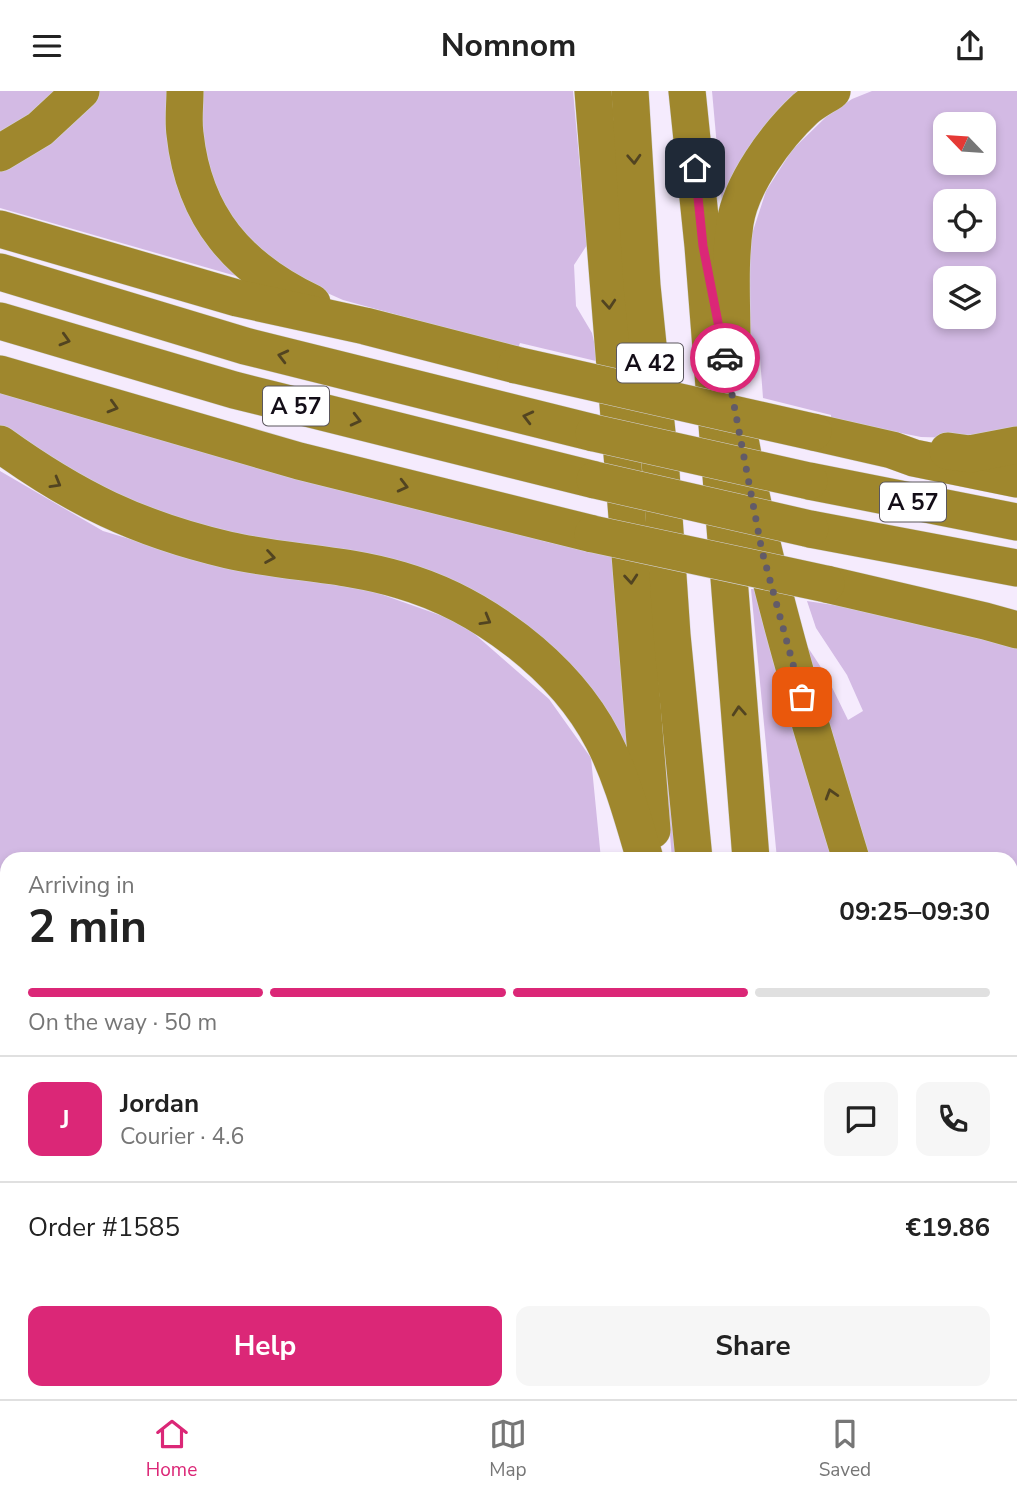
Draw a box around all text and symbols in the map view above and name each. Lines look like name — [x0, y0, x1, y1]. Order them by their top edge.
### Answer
text: Nomnom — [441, 24, 576, 67]
icon: menu — [28, 27, 66, 65]
icon: share — [951, 27, 989, 65]
north arrow — [933, 112, 996, 175]
map controls — [933, 112, 996, 329]
pin — [665, 138, 725, 198]
icon: home — [676, 149, 714, 187]
one-way arrow — [627, 154, 642, 165]
button: locate — [933, 189, 996, 252]
button: layers — [933, 266, 996, 329]
one-way arrow — [602, 299, 617, 310]
courier — [690, 323, 760, 393]
one-way arrow — [59, 332, 71, 347]
icon: car — [706, 339, 744, 377]
road number: A 42 — [617, 343, 683, 383]
one-way arrow — [277, 350, 289, 364]
road number: A 57 — [263, 387, 329, 425]
one-way arrow — [106, 398, 118, 413]
one-way arrow — [522, 411, 534, 425]
one-way arrow — [349, 412, 361, 426]
one-way arrow — [49, 475, 62, 488]
one-way arrow — [397, 478, 409, 493]
road number: A 57 — [880, 483, 946, 521]
one-way arrow — [264, 549, 276, 564]
one-way arrow — [623, 574, 638, 585]
one-way arrow — [478, 612, 491, 625]
pin — [772, 667, 832, 727]
icon: bag — [783, 678, 821, 716]
one-way arrow — [732, 705, 747, 716]
one-way arrow — [825, 788, 840, 800]
text: Arriving in — [28, 870, 135, 901]
text: 09:25–09:30 — [839, 894, 990, 929]
text: 2 min — [28, 895, 147, 958]
text: On the way · 50 m — [28, 1007, 217, 1038]
button: chat — [824, 1082, 898, 1156]
button: phone — [916, 1082, 990, 1156]
text: Jordan — [120, 1086, 199, 1121]
text: J — [60, 1102, 70, 1137]
text: Courier · 4.6 — [120, 1121, 244, 1152]
text: Order #1585 — [28, 1210, 180, 1245]
text: €19.86 — [906, 1210, 990, 1245]
button: Help — [28, 1306, 502, 1386]
button: Share — [516, 1306, 990, 1386]
tab: Home — [146, 1415, 197, 1483]
tab: Map — [489, 1415, 527, 1483]
tab: Saved — [819, 1415, 871, 1483]

